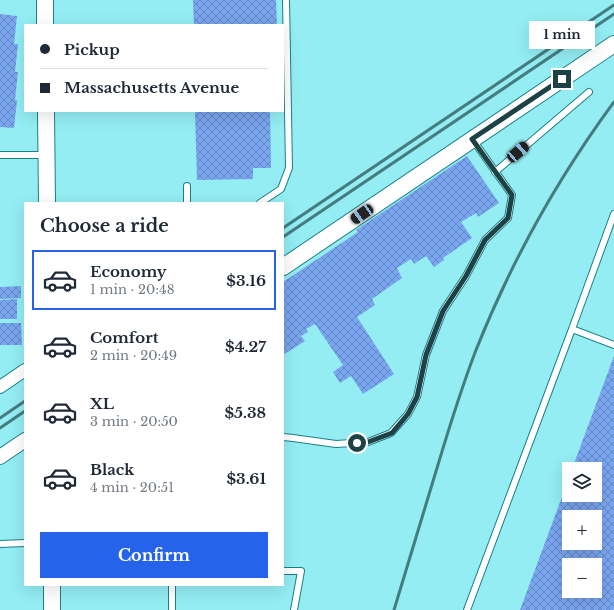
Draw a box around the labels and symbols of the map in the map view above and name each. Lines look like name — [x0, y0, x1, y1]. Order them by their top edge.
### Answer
callout: 1 min — [529, 21, 595, 49]
route end — [553, 70, 571, 88]
car — [505, 140, 531, 164]
car — [349, 202, 375, 226]
route start — [348, 434, 366, 452]

